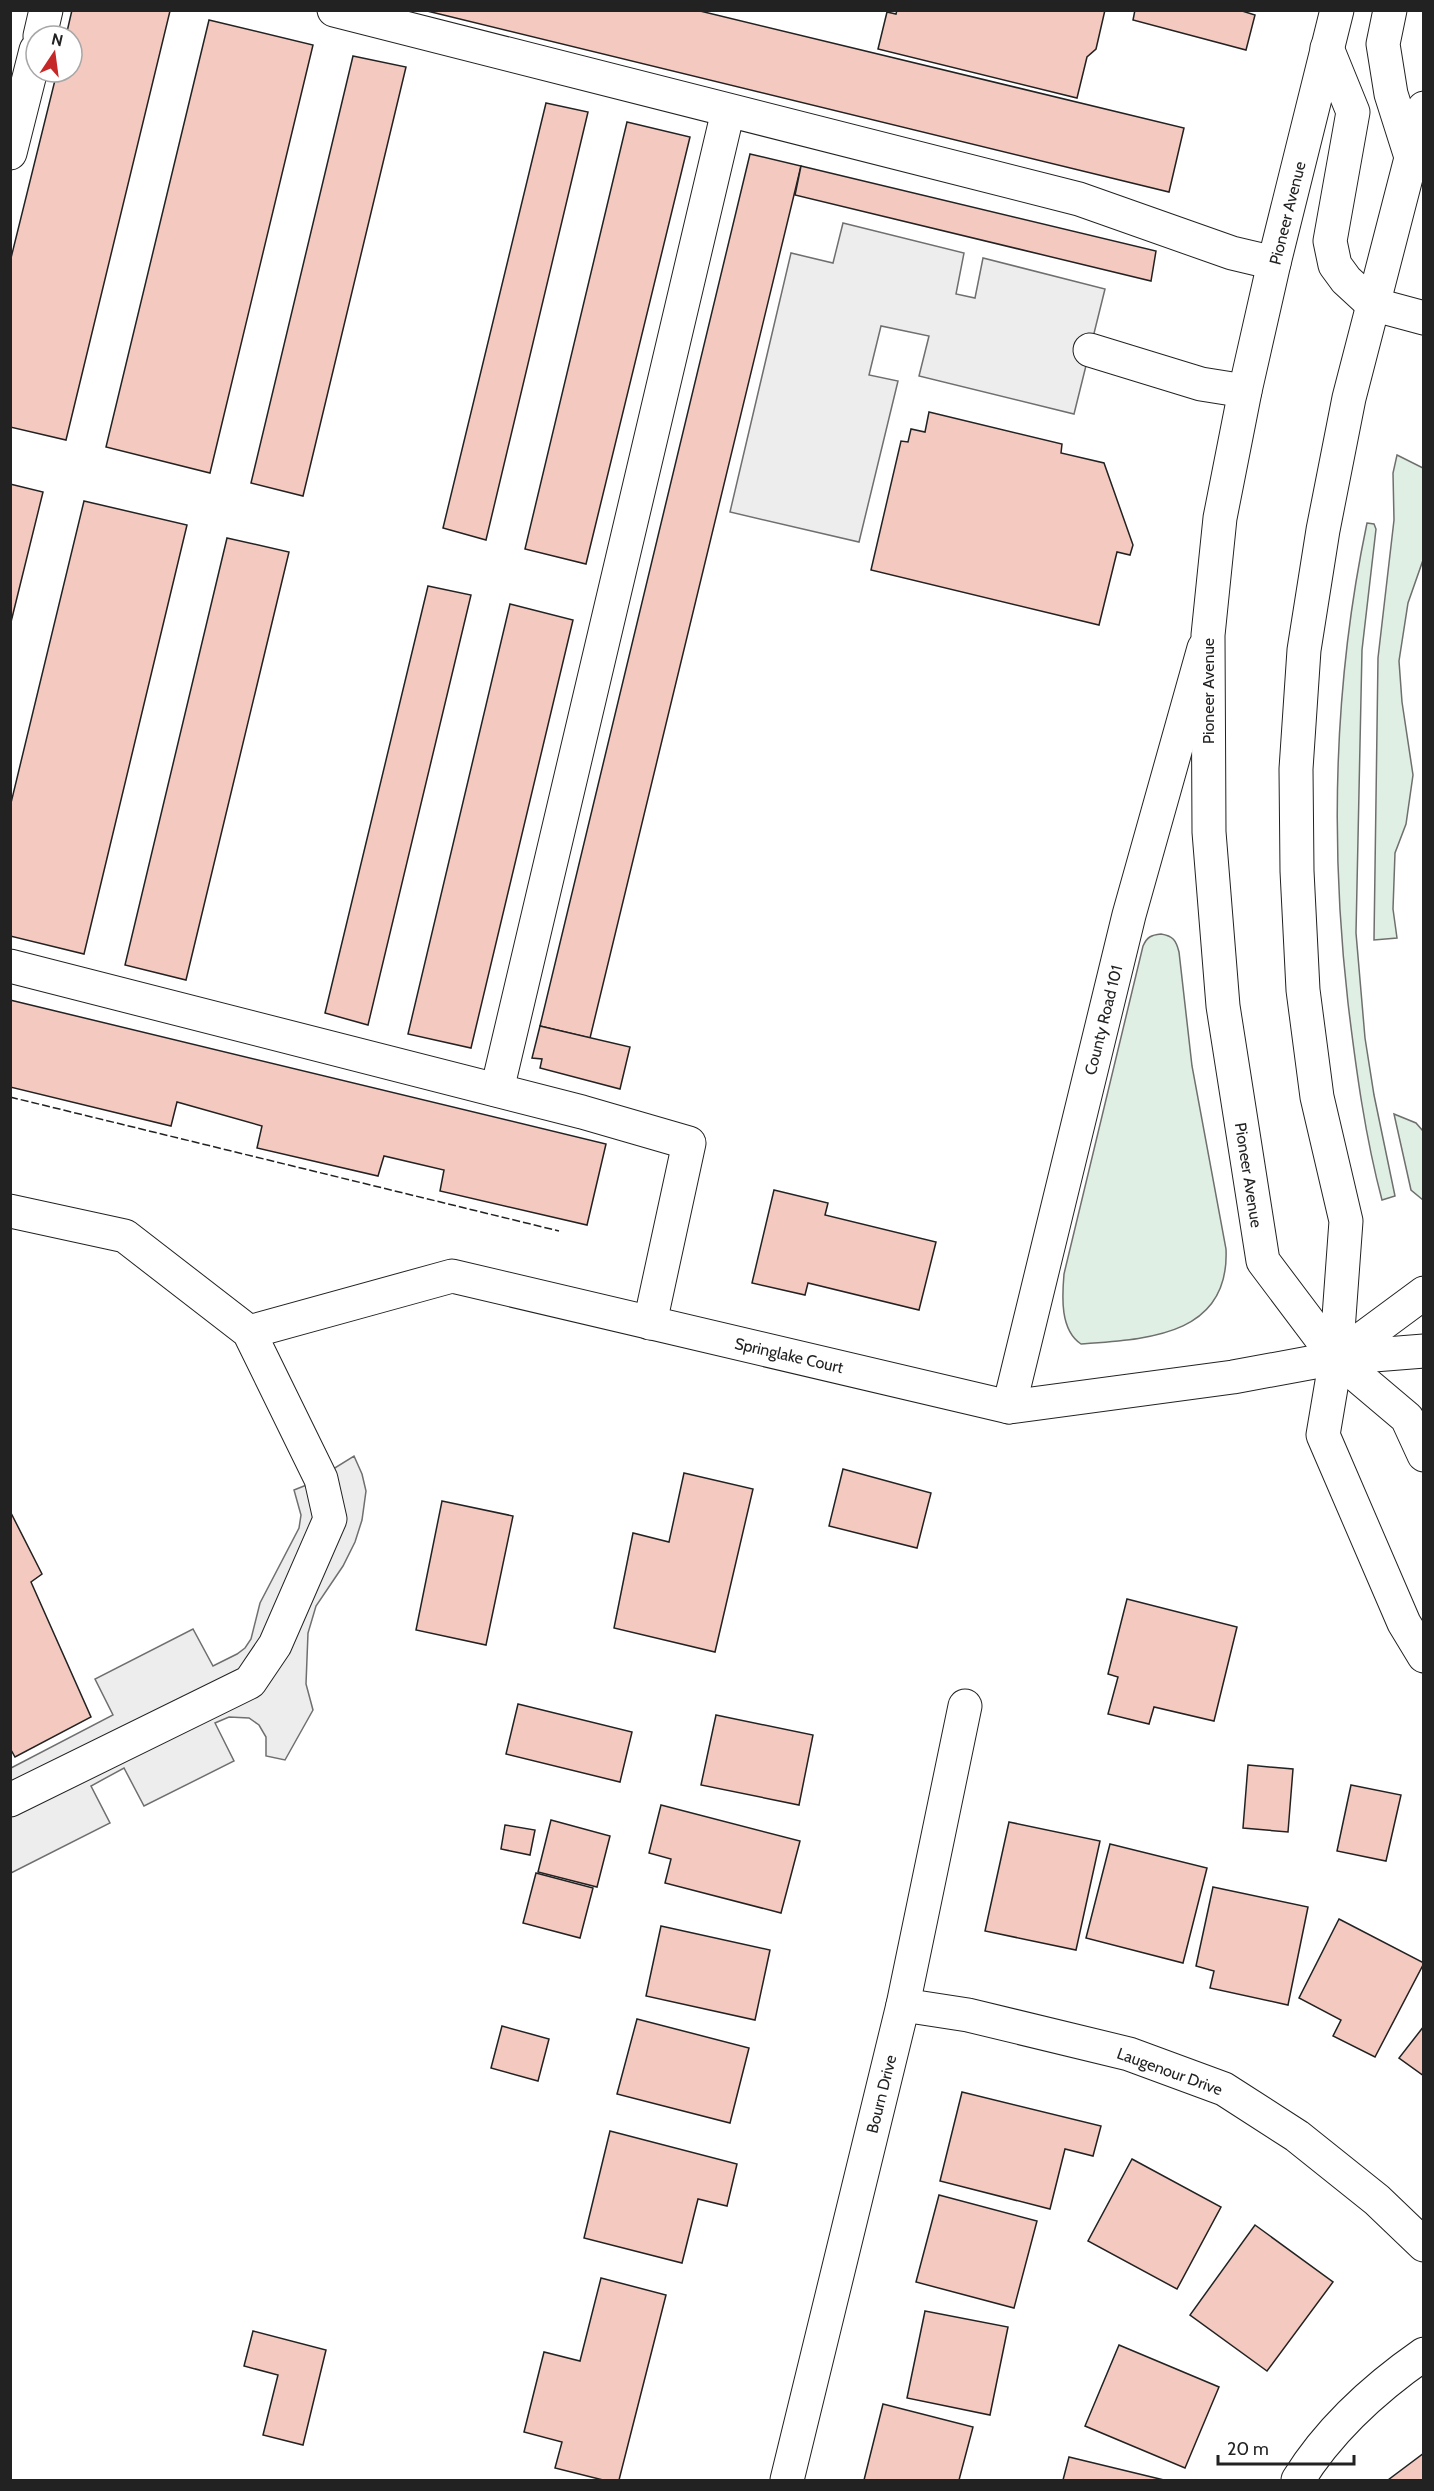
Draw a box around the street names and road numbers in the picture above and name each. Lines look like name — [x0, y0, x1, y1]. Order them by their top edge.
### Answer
street label: Pioneer Avenue — [1265, 159, 1310, 267]
street label: Pioneer Avenue — [1199, 638, 1218, 744]
street label: County Road 101 — [1081, 963, 1126, 1077]
street label: Pioneer Avenue — [1231, 1121, 1266, 1229]
street label: Springlake Court — [733, 1334, 846, 1377]
street label: Laugenour Drive — [1114, 2044, 1225, 2099]
street label: Bourn Drive — [863, 2053, 900, 2135]

